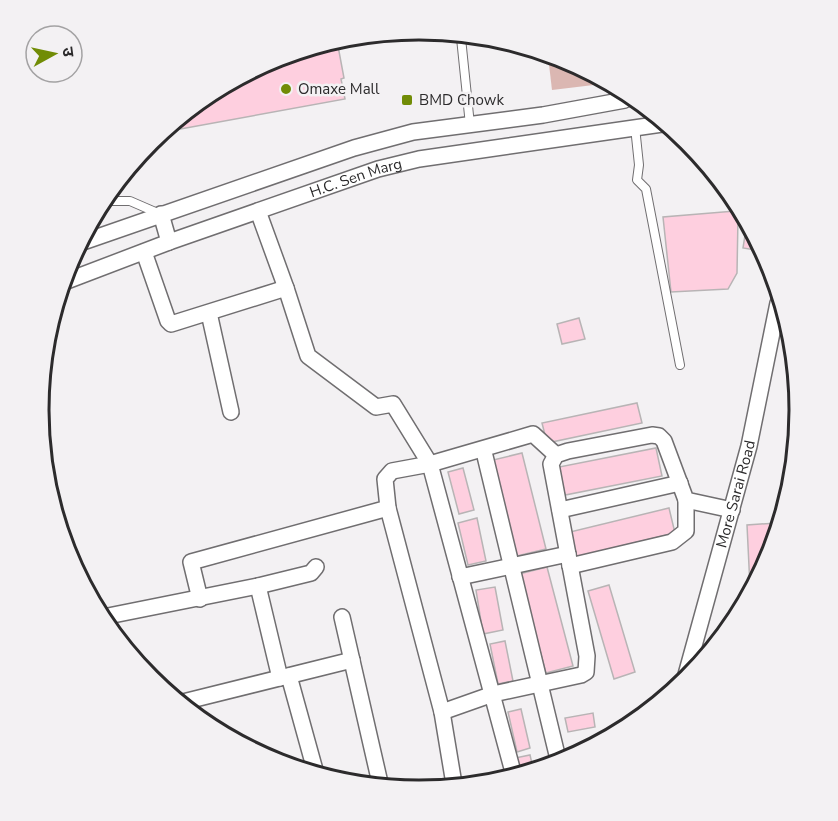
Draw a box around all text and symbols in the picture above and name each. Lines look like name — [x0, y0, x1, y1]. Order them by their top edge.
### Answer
north arrow — [24, 24, 84, 84]
text: उ — [56, 46, 79, 59]
place label: Omaxe Mall — [298, 79, 380, 99]
marker: Omaxe Mall — [279, 82, 293, 96]
place label: BMD Chowk — [419, 90, 504, 110]
marker: BMD Chowk — [400, 93, 414, 107]
street label: H.C. Sen Marg — [307, 154, 404, 202]
street label: More Sarai Road — [711, 438, 760, 550]

